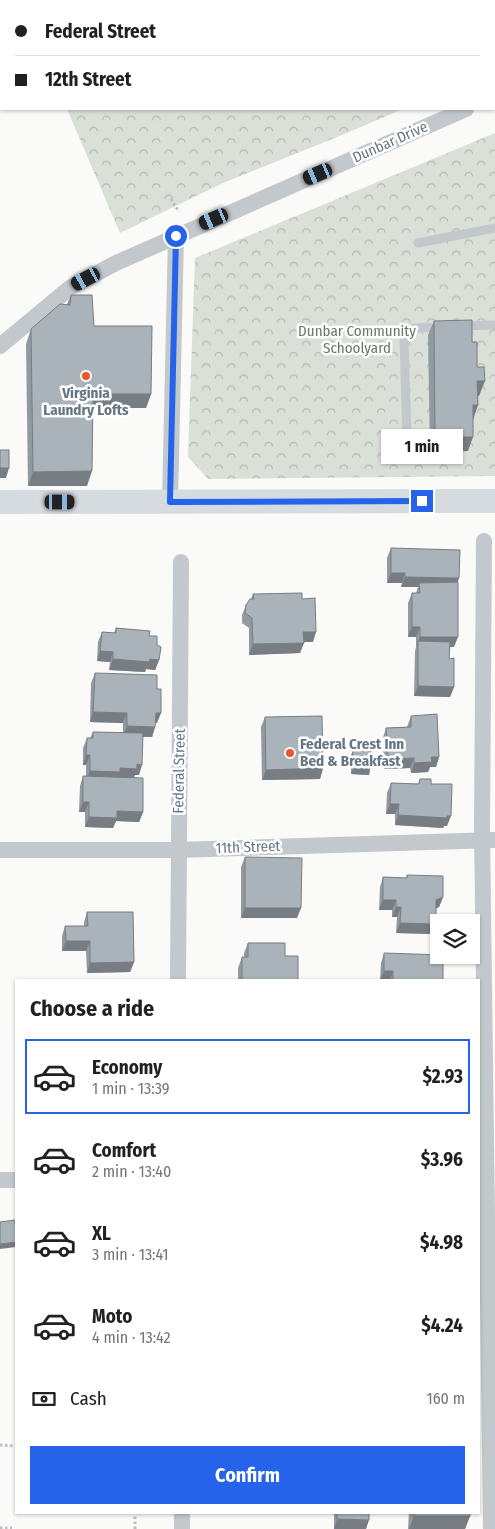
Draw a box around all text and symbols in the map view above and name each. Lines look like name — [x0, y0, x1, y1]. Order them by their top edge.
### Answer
text: Federal Street — [45, 20, 156, 43]
text: 12th Street — [45, 68, 131, 91]
street label: Dunbar Drive — [350, 117, 430, 167]
car — [301, 161, 334, 187]
car — [197, 206, 230, 232]
route start — [165, 225, 187, 247]
car — [69, 265, 102, 293]
park label: Dunbar Community Schoolyard — [298, 322, 416, 357]
marker: Virginia Laundry Lofts — [80, 370, 92, 382]
place label: Virginia Laundry Lofts — [43, 384, 129, 419]
callout: 1 min — [381, 428, 463, 464]
text: 1 min — [405, 437, 439, 456]
route end — [411, 490, 433, 512]
car — [45, 495, 75, 510]
street label: Federal Street — [169, 728, 189, 814]
place label: Federal Crest Inn Bed & Breakfast — [300, 735, 404, 770]
marker: Federal Crest Inn Bed & Breakfast — [284, 747, 296, 759]
street label: 11th Street — [215, 837, 281, 857]
map controls — [430, 914, 480, 964]
button: layers — [430, 914, 480, 964]
text: Choose a ride — [30, 995, 154, 1022]
icon: car — [32, 1054, 77, 1099]
text: Economy — [92, 1056, 162, 1079]
text: $2.93 — [423, 1065, 463, 1088]
text: 1 min · 13:39 — [92, 1079, 170, 1098]
icon: car — [32, 1137, 77, 1182]
text: Comfort — [92, 1139, 156, 1162]
text: $3.96 — [421, 1148, 463, 1171]
text: 2 min · 13:40 — [92, 1162, 171, 1181]
icon: car — [32, 1220, 77, 1265]
text: XL — [92, 1222, 111, 1245]
text: $4.98 — [420, 1231, 463, 1254]
text: 3 min · 13:41 — [92, 1245, 169, 1264]
icon: car — [32, 1303, 77, 1348]
text: Moto — [92, 1305, 132, 1328]
text: $4.24 — [421, 1314, 463, 1337]
text: 4 min · 13:42 — [92, 1328, 171, 1347]
icon: cash — [30, 1385, 58, 1413]
text: Cash — [70, 1387, 107, 1410]
text: 160 m — [426, 1389, 465, 1408]
button: Confirm — [30, 1446, 465, 1504]

